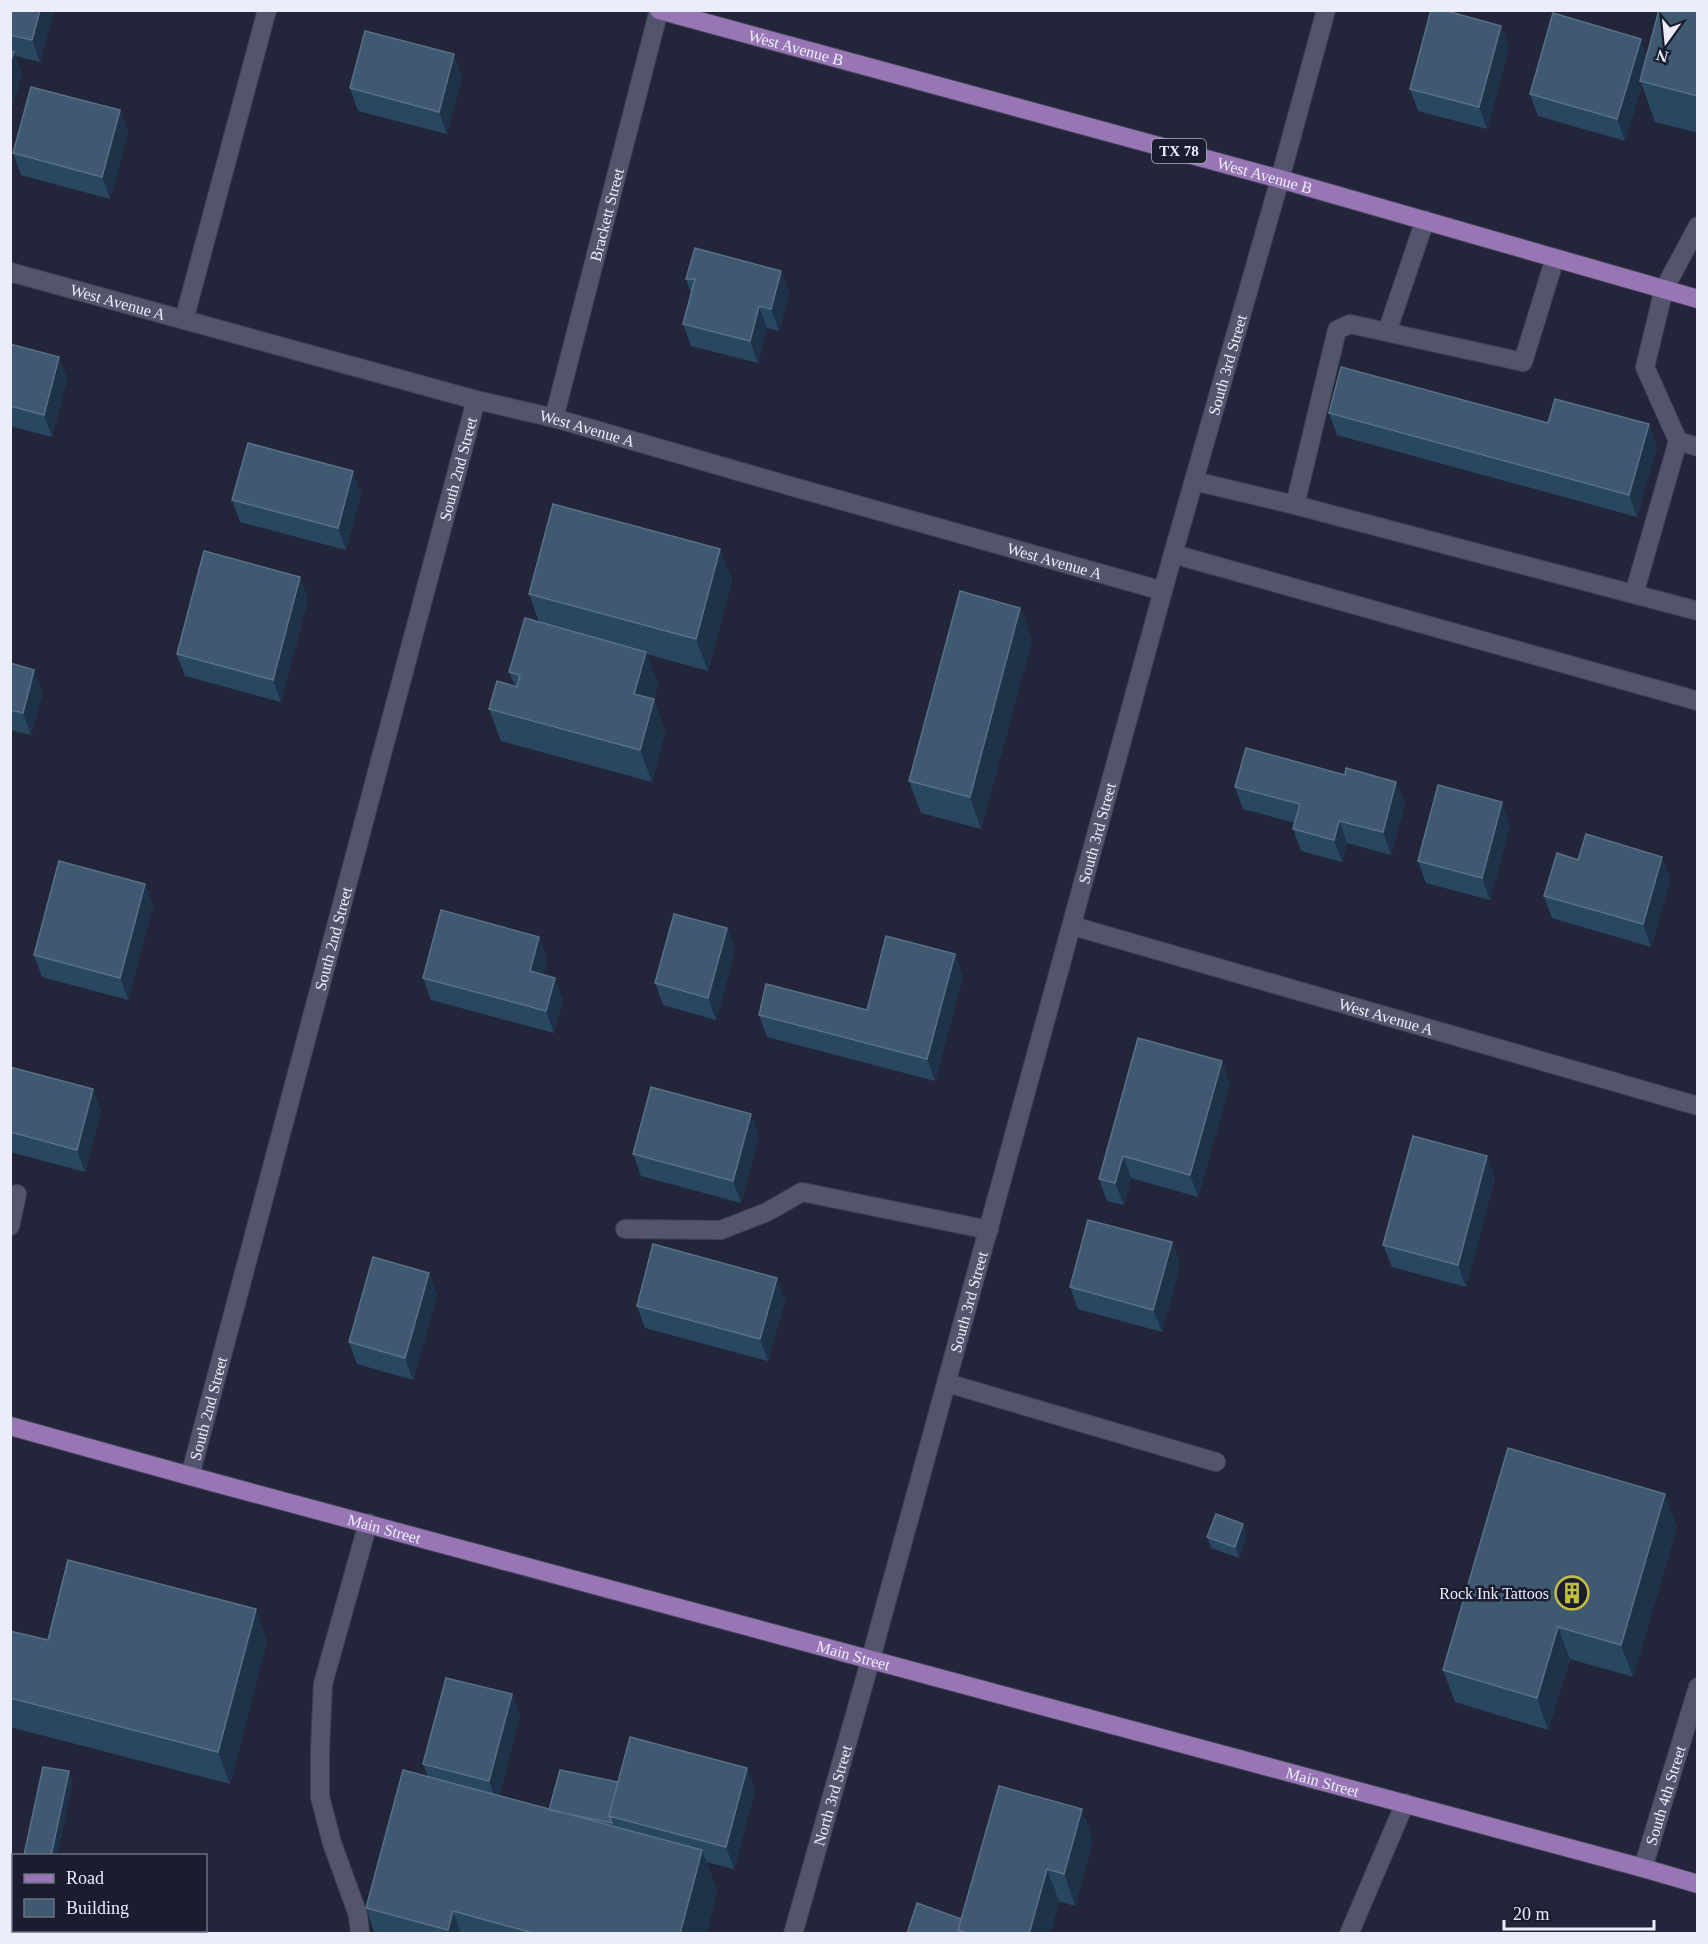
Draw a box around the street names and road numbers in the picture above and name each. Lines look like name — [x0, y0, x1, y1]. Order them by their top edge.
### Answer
street label: West Avenue B — [746, 27, 845, 69]
road number: TX 78 — [1152, 139, 1206, 163]
street label: West Avenue B — [1215, 154, 1314, 197]
street label: Brackett Street — [587, 166, 627, 263]
street label: West Avenue A — [68, 281, 168, 323]
street label: South 3rd Street — [1205, 312, 1250, 417]
street label: West Avenue A — [538, 407, 637, 450]
street label: South 2nd Street — [436, 415, 480, 523]
street label: West Avenue A — [1005, 540, 1105, 583]
street label: South 3rd Street — [1075, 780, 1119, 886]
street label: South 2nd Street — [311, 885, 355, 993]
street label: West Avenue A — [1337, 995, 1436, 1039]
street label: South 3rd Street — [947, 1249, 991, 1354]
street label: South 2nd Street — [187, 1354, 231, 1462]
street label: Main Street — [346, 1511, 423, 1547]
street label: Main Street — [815, 1637, 892, 1674]
street label: North 3rd Street — [810, 1743, 855, 1848]
street label: South 4th Street — [1642, 1743, 1689, 1847]
street label: Main Street — [1284, 1764, 1362, 1800]

